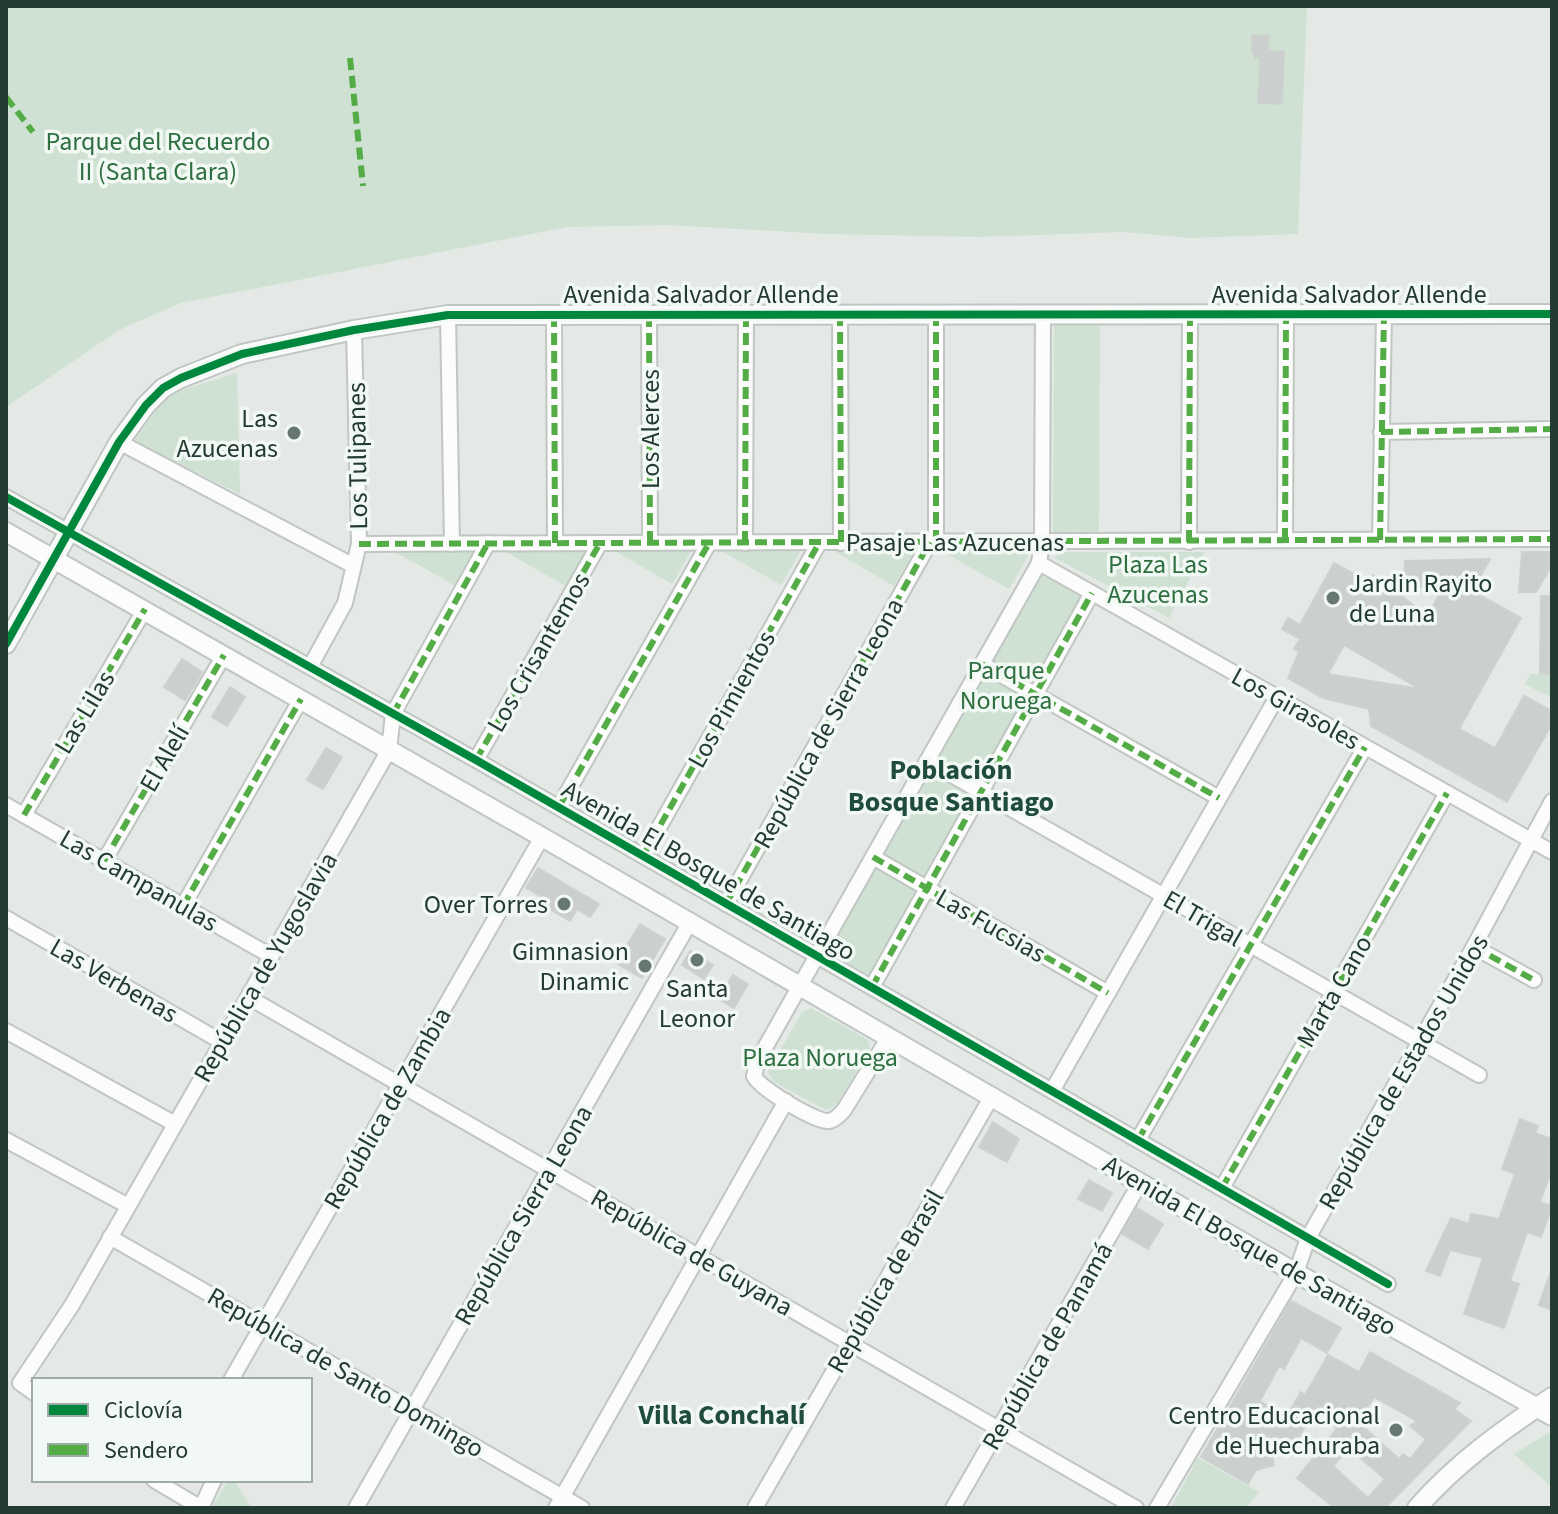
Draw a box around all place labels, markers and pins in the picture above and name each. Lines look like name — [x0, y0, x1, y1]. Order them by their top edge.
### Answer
place label: Las Azucenas — [177, 400, 278, 467]
marker: Las Azucenas — [285, 424, 303, 442]
place label: Jardin Rayito de Luna — [1349, 565, 1492, 632]
marker: Jardin Rayito de Luna — [1324, 589, 1342, 607]
place label: Over Torres — [424, 886, 548, 923]
marker: Over Torres — [555, 895, 573, 913]
place label: Gimnasion Dinamic — [512, 933, 629, 1000]
marker: Santa Leonor — [688, 951, 706, 969]
marker: Gimnasion Dinamic — [636, 957, 654, 975]
place label: Santa Leonor — [659, 970, 736, 1037]
place label: Centro Educacional de Huechuraba — [1168, 1397, 1380, 1464]
marker: Centro Educacional de Huechuraba — [1387, 1421, 1405, 1439]

